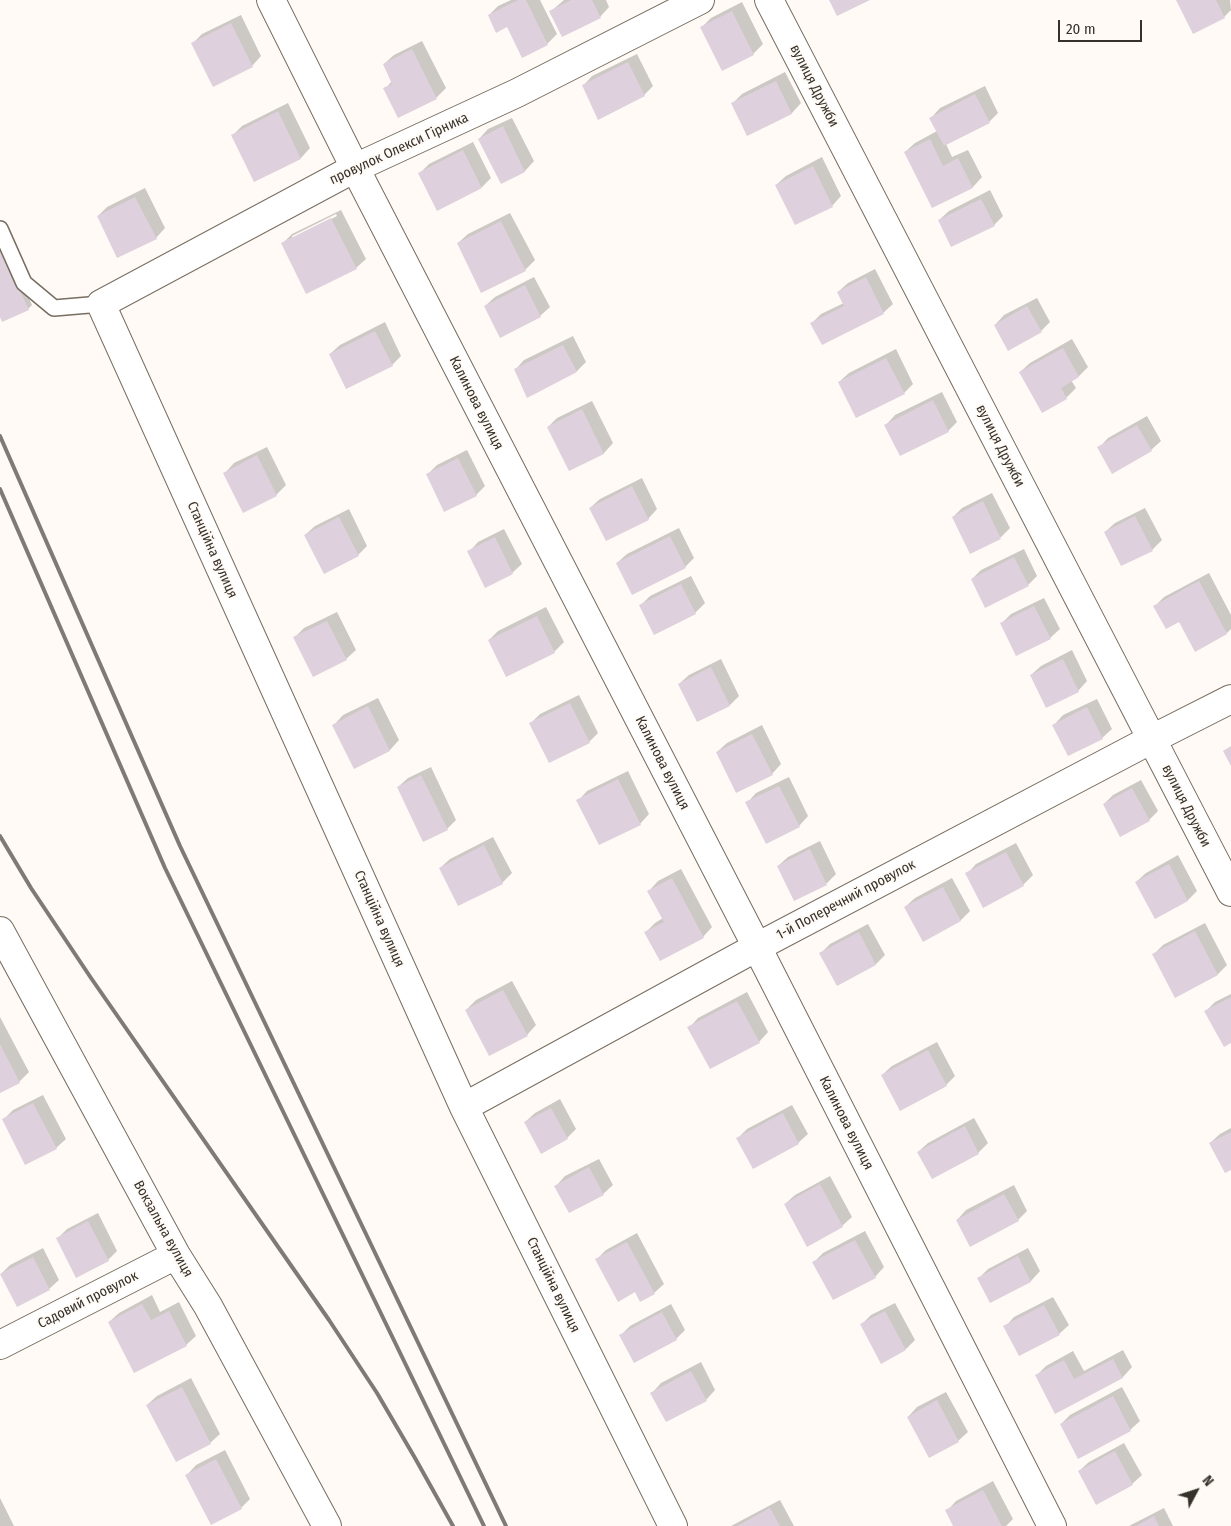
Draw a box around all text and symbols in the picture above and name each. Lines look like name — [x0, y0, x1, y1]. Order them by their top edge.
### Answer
scale bar — [1061, 10, 1145, 42]
text: 20 m — [1066, 20, 1096, 38]
street label: вулиця Дружби — [786, 42, 842, 130]
street label: провулок Олекси Гірника — [327, 109, 471, 189]
street label: Калинова вулиця — [445, 353, 507, 453]
street label: вулиця Дружби — [972, 402, 1028, 490]
street label: Станційна вулиця — [183, 499, 241, 601]
street label: Калинова вулиця — [631, 713, 693, 813]
street label: вулиця Дружби — [1158, 762, 1214, 850]
street label: 1-й Поперечний провулок — [774, 856, 918, 944]
street label: Станційна вулиця — [350, 868, 408, 970]
street label: Калинова вулиця — [815, 1073, 877, 1173]
street label: Вокзальна вулиця — [130, 1178, 196, 1280]
street label: Станційна вулиця — [523, 1235, 583, 1335]
street label: Садовий провулок — [35, 1268, 141, 1332]
north arrow — [1171, 1466, 1221, 1516]
text: N — [1199, 1472, 1217, 1490]

